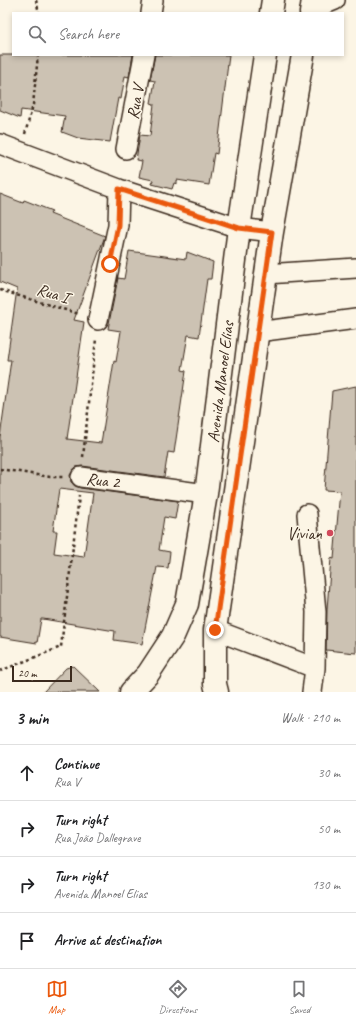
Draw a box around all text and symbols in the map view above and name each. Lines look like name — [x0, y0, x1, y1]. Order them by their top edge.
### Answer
search box — [12, 12, 344, 56]
icon: search — [26, 23, 48, 45]
text: Search here — [58, 25, 119, 44]
street label: Rua V — [122, 80, 150, 121]
route start — [101, 255, 119, 273]
street label: Rua I — [34, 279, 76, 310]
street label: Avenida Manoel Elias — [203, 318, 239, 444]
street label: Rua 2 — [85, 468, 122, 493]
place label: Vivian — [287, 523, 322, 544]
marker: Vivian — [325, 528, 335, 538]
route end — [206, 621, 224, 639]
scale bar — [12, 664, 72, 683]
text: 20 m — [18, 666, 37, 680]
text: 3 min — [16, 708, 49, 729]
text: Walk · 210 m — [281, 710, 340, 726]
text: Continue — [54, 755, 99, 774]
icon: ahead — [16, 762, 38, 784]
text: 30 m — [318, 765, 340, 781]
text: Rua V — [54, 774, 80, 790]
text: Turn right — [54, 811, 107, 830]
icon: right — [16, 818, 38, 840]
text: 50 m — [318, 821, 340, 837]
text: Rua João Dallegrave — [54, 830, 141, 846]
text: Turn right — [54, 867, 107, 886]
icon: right — [16, 874, 38, 896]
text: 130 m — [312, 877, 340, 893]
text: Avenida Manoel Elias — [54, 886, 147, 902]
icon: arrive — [16, 930, 38, 952]
text: Arrive at destination — [54, 931, 161, 950]
tab: Map — [46, 978, 68, 1016]
tab: Directions — [159, 978, 197, 1016]
tab: Saved — [288, 978, 310, 1016]

